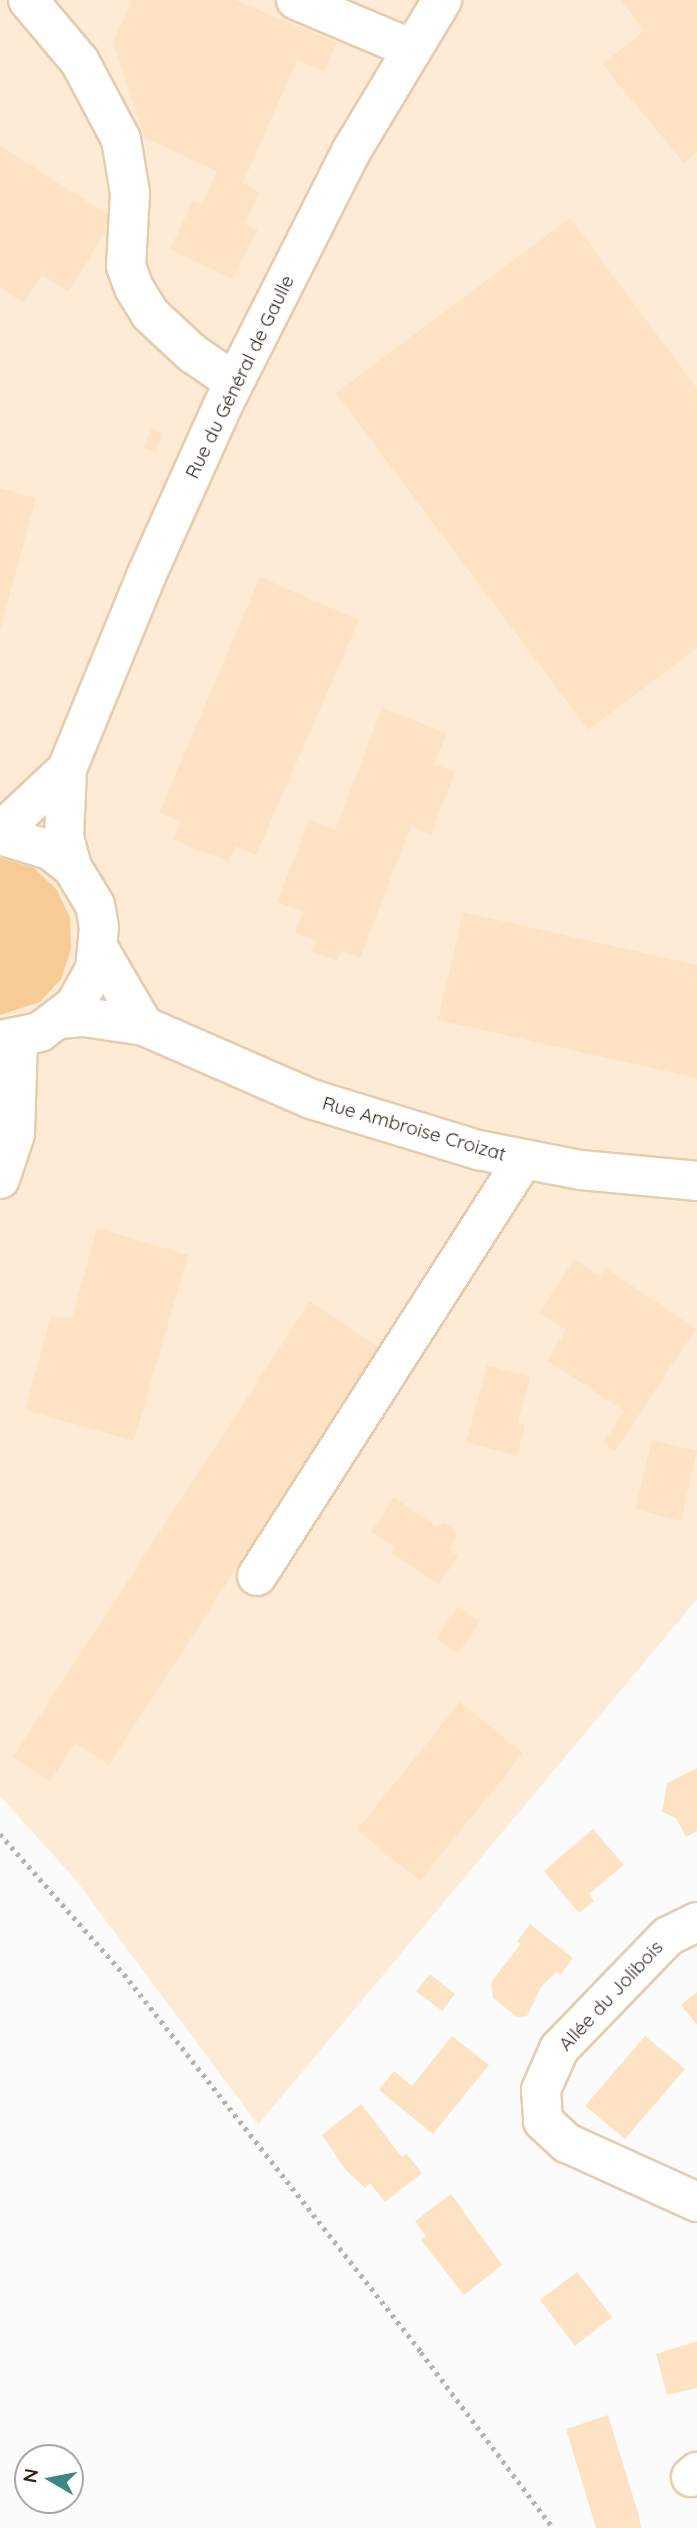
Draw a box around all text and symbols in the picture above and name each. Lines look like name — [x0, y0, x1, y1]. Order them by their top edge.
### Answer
street label: Rue du Général de Gaulle — [181, 272, 299, 482]
street label: Rue Ambroise Croizat — [320, 1092, 508, 1166]
street label: Allée du Jolibois — [554, 1936, 668, 2056]
north arrow — [14, 2444, 84, 2514]
text: N — [17, 2467, 43, 2485]

